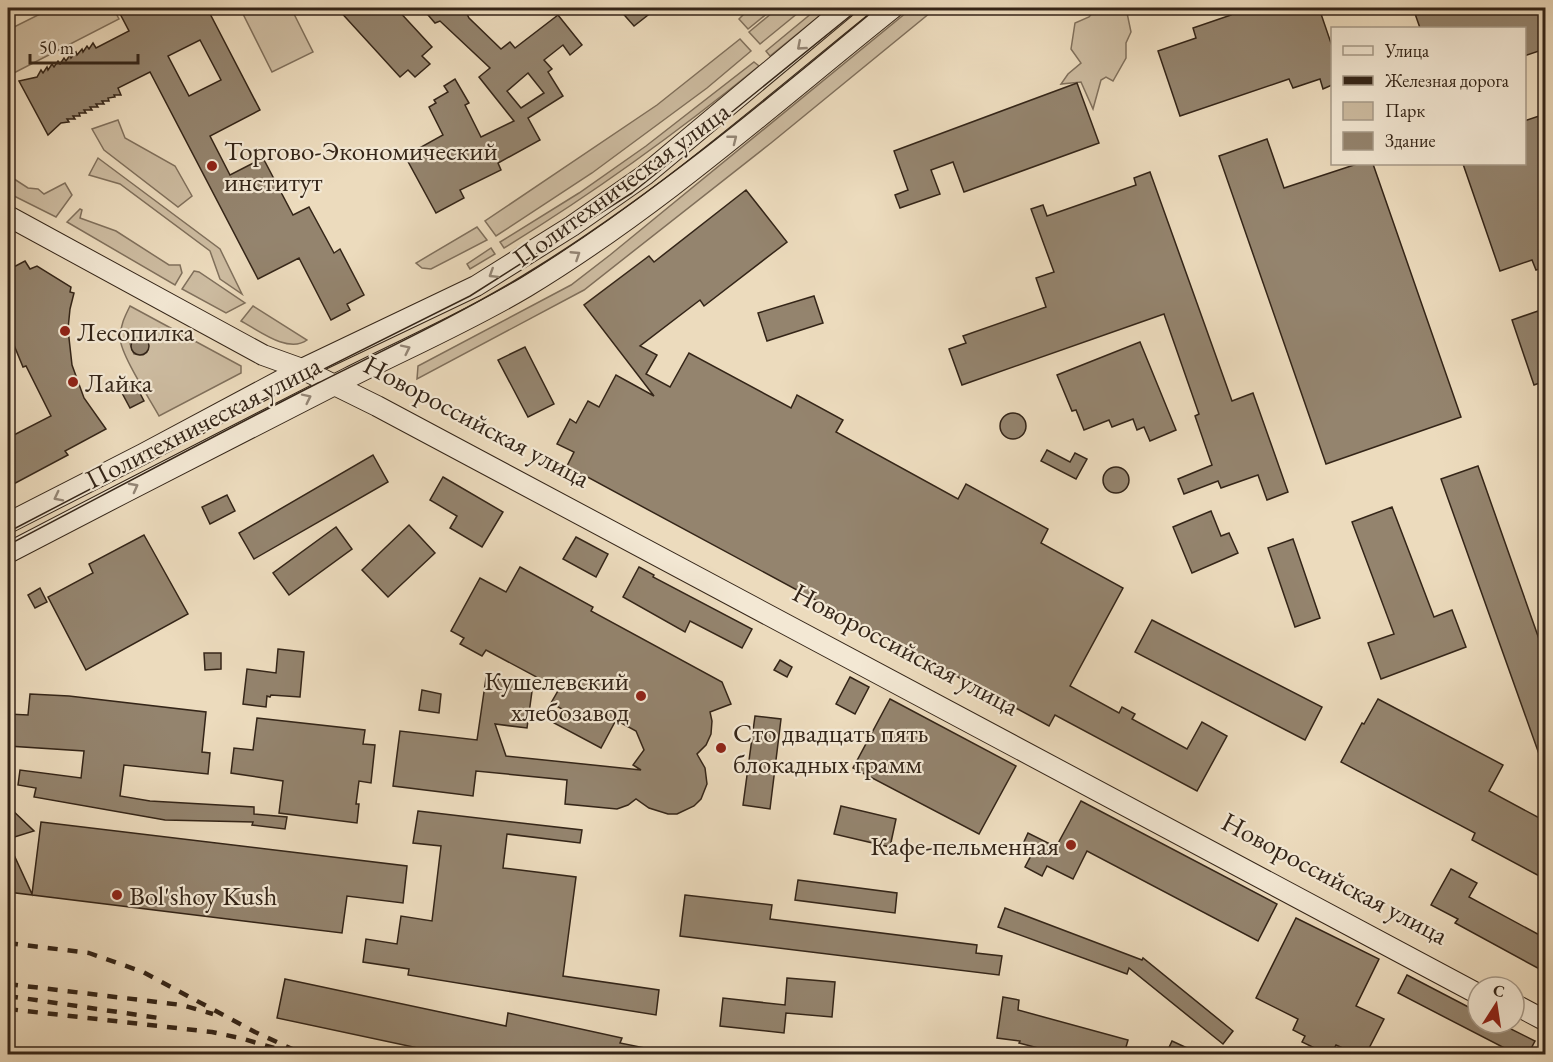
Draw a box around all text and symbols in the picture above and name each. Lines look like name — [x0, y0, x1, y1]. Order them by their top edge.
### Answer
scale bar — [30, 27, 138, 65]
legend — [1331, 27, 1526, 165]
text: 50 m — [39, 36, 74, 59]
one-way arrow — [797, 39, 808, 50]
text: Улица — [1384, 39, 1430, 62]
text: Железная дорога — [1384, 69, 1510, 92]
street label: Политехническая улица — [505, 93, 737, 275]
text: Парк — [1385, 99, 1425, 122]
text: Здание — [1385, 129, 1435, 152]
place label: Торгово-Экономический институт — [224, 133, 498, 199]
one-way arrow — [726, 135, 737, 146]
marker: Торгово-Экономический институт — [205, 159, 219, 173]
one-way arrow — [570, 250, 580, 262]
one-way arrow — [489, 267, 499, 279]
place label: Лесопилка — [77, 314, 195, 349]
marker: Лесопилка — [58, 324, 72, 338]
one-way arrow — [399, 344, 410, 356]
street label: Политехническая улица — [79, 347, 327, 497]
street label: Новороссийская улица — [358, 347, 596, 496]
place label: Лайка — [85, 365, 153, 400]
marker: Лайка — [66, 375, 80, 389]
one-way arrow — [301, 394, 312, 406]
one-way arrow — [127, 483, 138, 494]
one-way arrow — [54, 490, 65, 502]
street label: Новороссийская улица — [787, 575, 1025, 724]
place label: Кушелевский хлебозавод — [484, 663, 629, 729]
marker: Кушелевский хлебозавод — [634, 689, 648, 703]
place label: Сто двадцать пять блокадных грамм — [733, 715, 929, 781]
marker: Сто двадцать пять блокадных грамм — [714, 741, 728, 755]
street label: Новороссийская улица — [1216, 804, 1454, 953]
place label: Кафе-пельменная — [870, 828, 1059, 863]
marker: Кафе-пельменная — [1064, 838, 1078, 852]
place label: Bol'shoy Kush — [129, 878, 278, 913]
marker: Bol'shoy Kush — [110, 888, 124, 902]
north arrow — [1466, 975, 1526, 1035]
text: С — [1491, 979, 1507, 1002]

